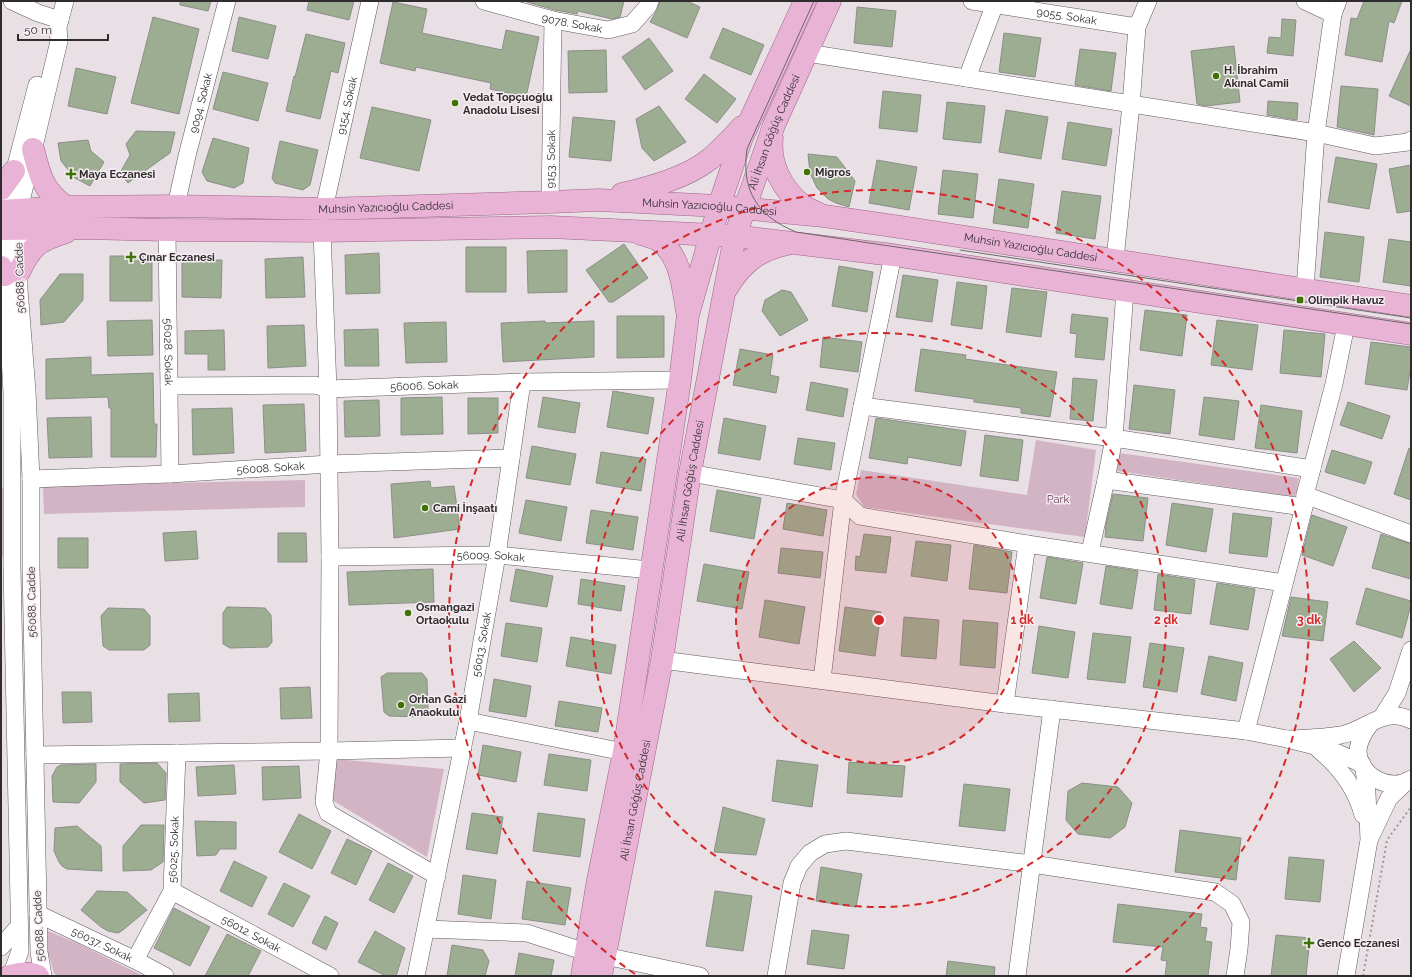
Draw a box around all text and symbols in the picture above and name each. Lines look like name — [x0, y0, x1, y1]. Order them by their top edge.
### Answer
street label: 9055. Sokak — [1036, 5, 1098, 27]
street label: 9078. Sokak — [540, 11, 604, 35]
scale bar — [18, 16, 108, 42]
text: 50 m — [24, 23, 52, 37]
place label: H. İbrahim Akınal Camii — [1224, 63, 1289, 90]
street label: 9094. Sokak — [187, 71, 215, 134]
marker: H. İbrahim Akınal Camii — [1211, 71, 1221, 81]
street label: Ali İhsan Göğüş Caddesi — [745, 73, 802, 191]
street label: 9154. Sokak — [334, 75, 360, 136]
place label: Vedat Topçuoğlu Anadolu Lisesi — [463, 91, 553, 117]
marker: Vedat Topçuoğlu Anadolu Lisesi — [450, 98, 460, 108]
street label: 9153. Sokak — [544, 129, 558, 189]
place label: Migros — [815, 166, 851, 179]
marker: Migros — [802, 167, 812, 177]
place label: Maya Eczanesi — [79, 168, 155, 181]
marker: Maya Eczanesi — [66, 169, 76, 179]
street label: Muhsin Yazıcıoğlu Caddesi — [642, 196, 777, 218]
street label: Muhsin Yazıcıoğlu Caddesi — [318, 199, 453, 216]
street label: Muhsin Yazıcıoğlu Caddesi — [963, 230, 1098, 264]
street label: 56088. Cadde — [12, 242, 28, 314]
place label: Çınar Eczanesi — [139, 251, 215, 264]
marker: Çınar Eczanesi — [126, 252, 136, 262]
place label: Olimpik Havuz — [1308, 294, 1384, 307]
marker: Olimpik Havuz — [1295, 295, 1305, 305]
street label: 56028. Sokak — [162, 318, 175, 386]
street label: 56006. Sokak — [390, 378, 459, 393]
street label: Ali İhsan Göğüş Caddesi — [673, 419, 706, 542]
street label: 56008. Sokak — [236, 459, 305, 476]
park label: Park — [1047, 493, 1069, 506]
place label: Cami İnşaatı — [433, 501, 498, 515]
marker: Cami İnşaatı — [420, 503, 430, 513]
street label: 56009. Sokak — [457, 548, 526, 564]
street label: 56088. Cadde — [25, 566, 39, 638]
place label: Osmangazi Ortaokulu — [416, 601, 475, 627]
marker: Osmangazi Ortaokulu — [403, 608, 413, 618]
street label: 56013. Sokak — [469, 611, 493, 678]
centre of rings — [872, 613, 886, 627]
text: 1 dk — [1010, 613, 1034, 627]
text: 2 dk — [1154, 613, 1178, 627]
text: 3 dk — [1297, 613, 1321, 627]
place label: Orhan Gazi Anaokulu — [409, 693, 466, 719]
marker: Orhan Gazi Anaokulu — [396, 700, 406, 710]
street label: Ali İhsan Göğüş Caddesi — [617, 739, 653, 862]
street label: 56025. Sokak — [166, 815, 181, 883]
street label: 56088. Cadde — [31, 890, 47, 962]
street label: 56012. Sokak — [219, 912, 283, 955]
street label: 56037. Sokak — [69, 924, 135, 965]
place label: Genco Eczanesi — [1317, 937, 1400, 950]
marker: Genco Eczanesi — [1304, 938, 1314, 948]

